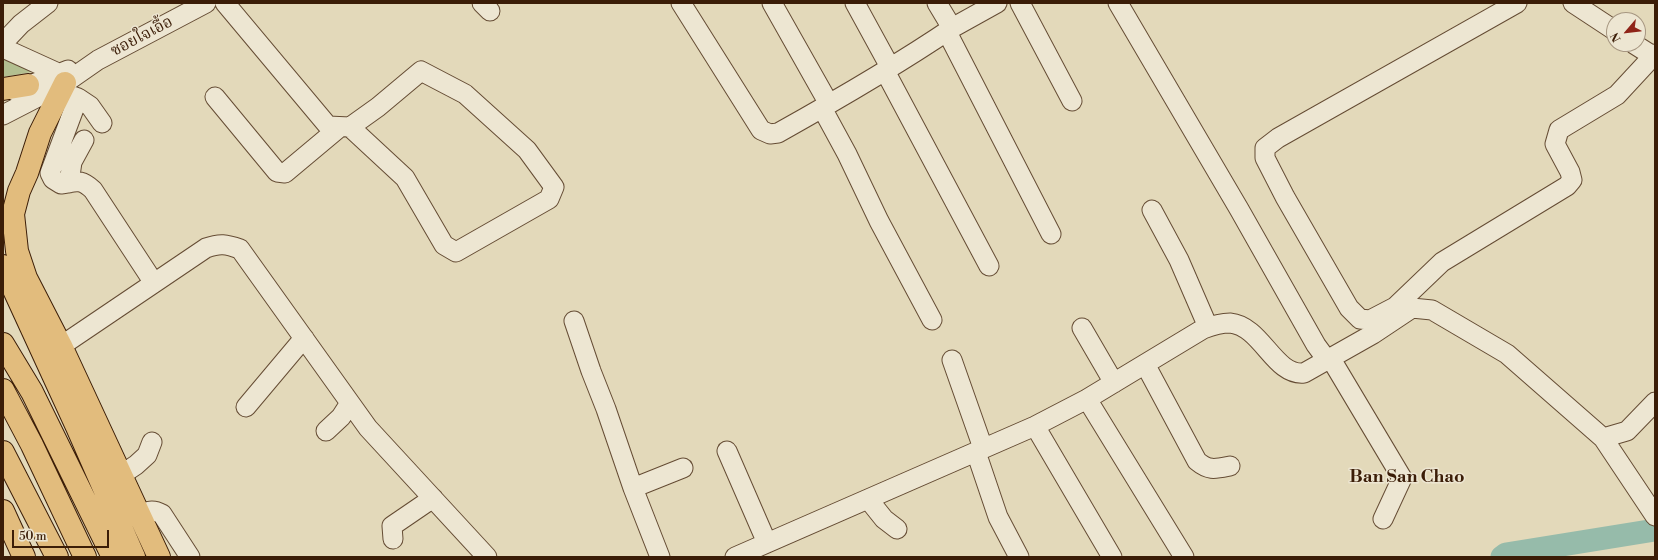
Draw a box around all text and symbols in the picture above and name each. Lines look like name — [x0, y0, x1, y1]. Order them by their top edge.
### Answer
north arrow — [1606, 12, 1646, 52]
street label: ซอยใจเอื้อ — [108, 13, 176, 61]
text: N — [1608, 30, 1625, 44]
district label: Ban San Chao — [1349, 467, 1465, 489]
scale bar — [14, 522, 111, 548]
text: 50 m — [19, 529, 47, 544]

